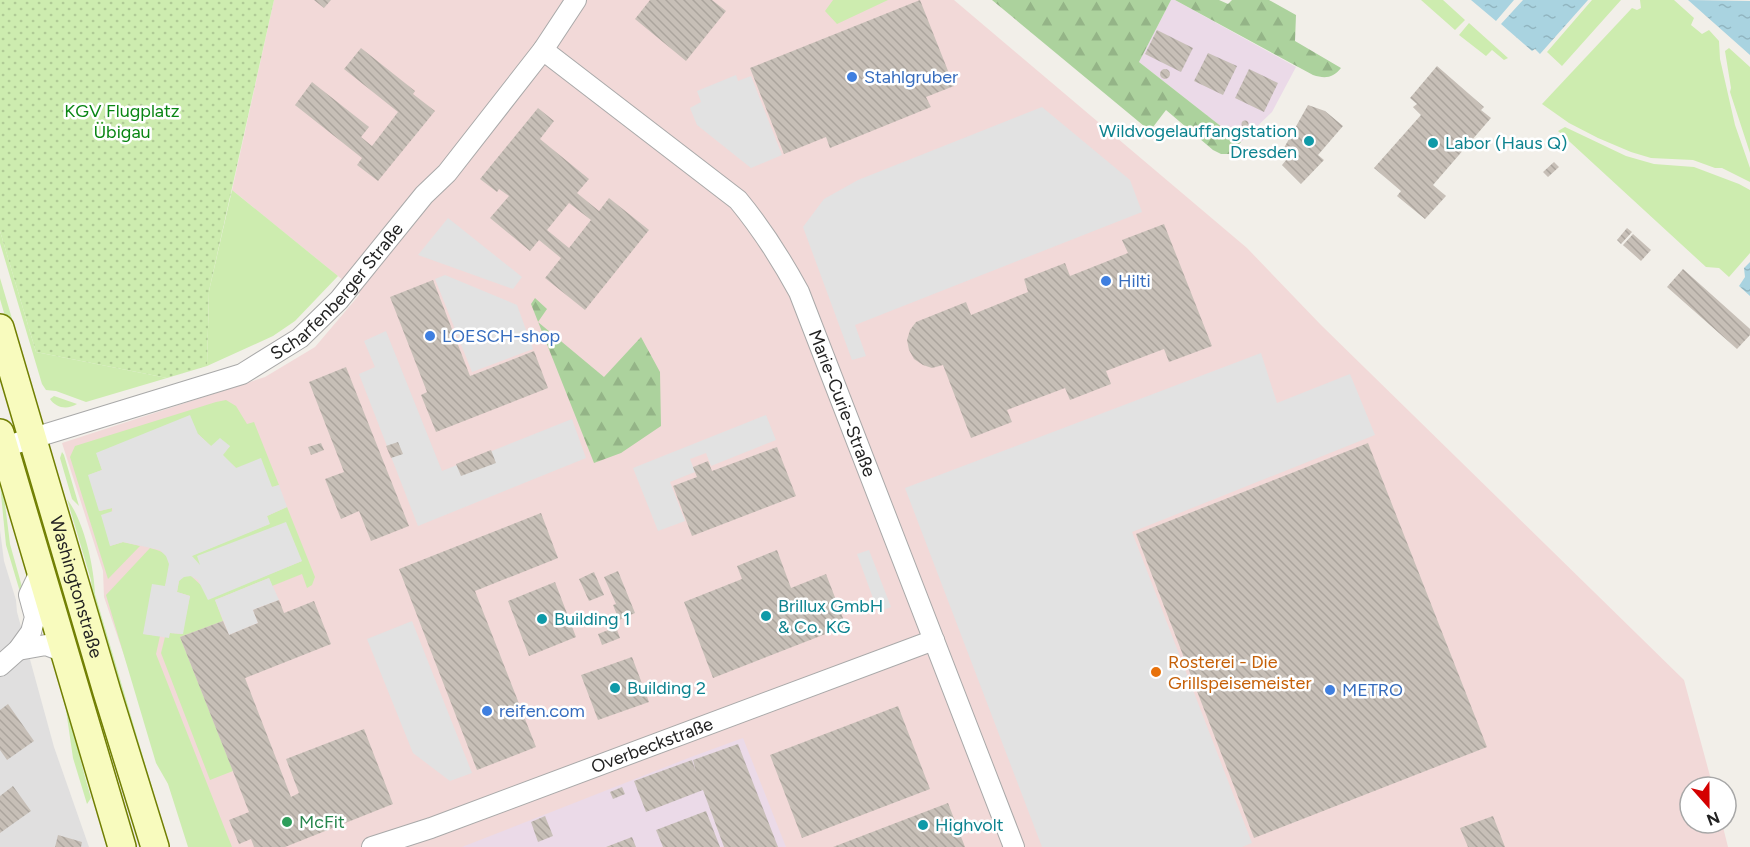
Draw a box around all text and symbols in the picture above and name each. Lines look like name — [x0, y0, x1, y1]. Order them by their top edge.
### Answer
place label: Stahlgruber — [864, 66, 958, 88]
marker: Stahlgruber — [845, 70, 859, 84]
park label: KGV Flugplatz Übigau — [64, 100, 180, 143]
place label: Wildvogelauffangstation Dresden — [1099, 120, 1297, 163]
place label: Labor (Haus Q) — [1445, 132, 1567, 154]
marker: Wildvogelauffangstation Dresden — [1302, 134, 1316, 148]
marker: Labor (Haus Q) — [1426, 136, 1440, 150]
street label: Scharfenberger Straße — [266, 218, 408, 365]
place label: Hilti — [1118, 270, 1151, 292]
marker: Hilti — [1099, 274, 1113, 288]
place label: LOESCH-shop — [442, 325, 560, 347]
street label: Marie-Curie-Straße — [804, 327, 881, 480]
marker: LOESCH-shop — [423, 329, 437, 343]
street label: Washingtonstraße — [45, 514, 107, 661]
place label: Brillux GmbH & Co. KG — [778, 595, 883, 638]
place label: Building 1 — [554, 608, 630, 630]
marker: Brillux GmbH & Co. KG — [759, 609, 773, 623]
marker: Building 1 — [535, 612, 549, 626]
place label: Rosterei - Die Grillspeisemeister — [1168, 651, 1312, 694]
marker: Rosterei - Die Grillspeisemeister — [1149, 665, 1163, 679]
place label: Building 2 — [627, 677, 706, 699]
place label: METRO — [1342, 679, 1403, 701]
marker: Building 2 — [608, 681, 622, 695]
marker: METRO — [1323, 683, 1337, 697]
place label: reifen.com — [499, 700, 585, 722]
marker: reifen.com — [480, 704, 494, 718]
street label: Overbeckstraße — [588, 713, 716, 778]
north arrow — [1678, 775, 1738, 835]
text: N — [1704, 807, 1722, 830]
place label: McFit — [299, 811, 345, 833]
place label: Highvolt — [935, 814, 1004, 836]
marker: McFit — [280, 815, 294, 829]
marker: Highvolt — [916, 818, 930, 832]

